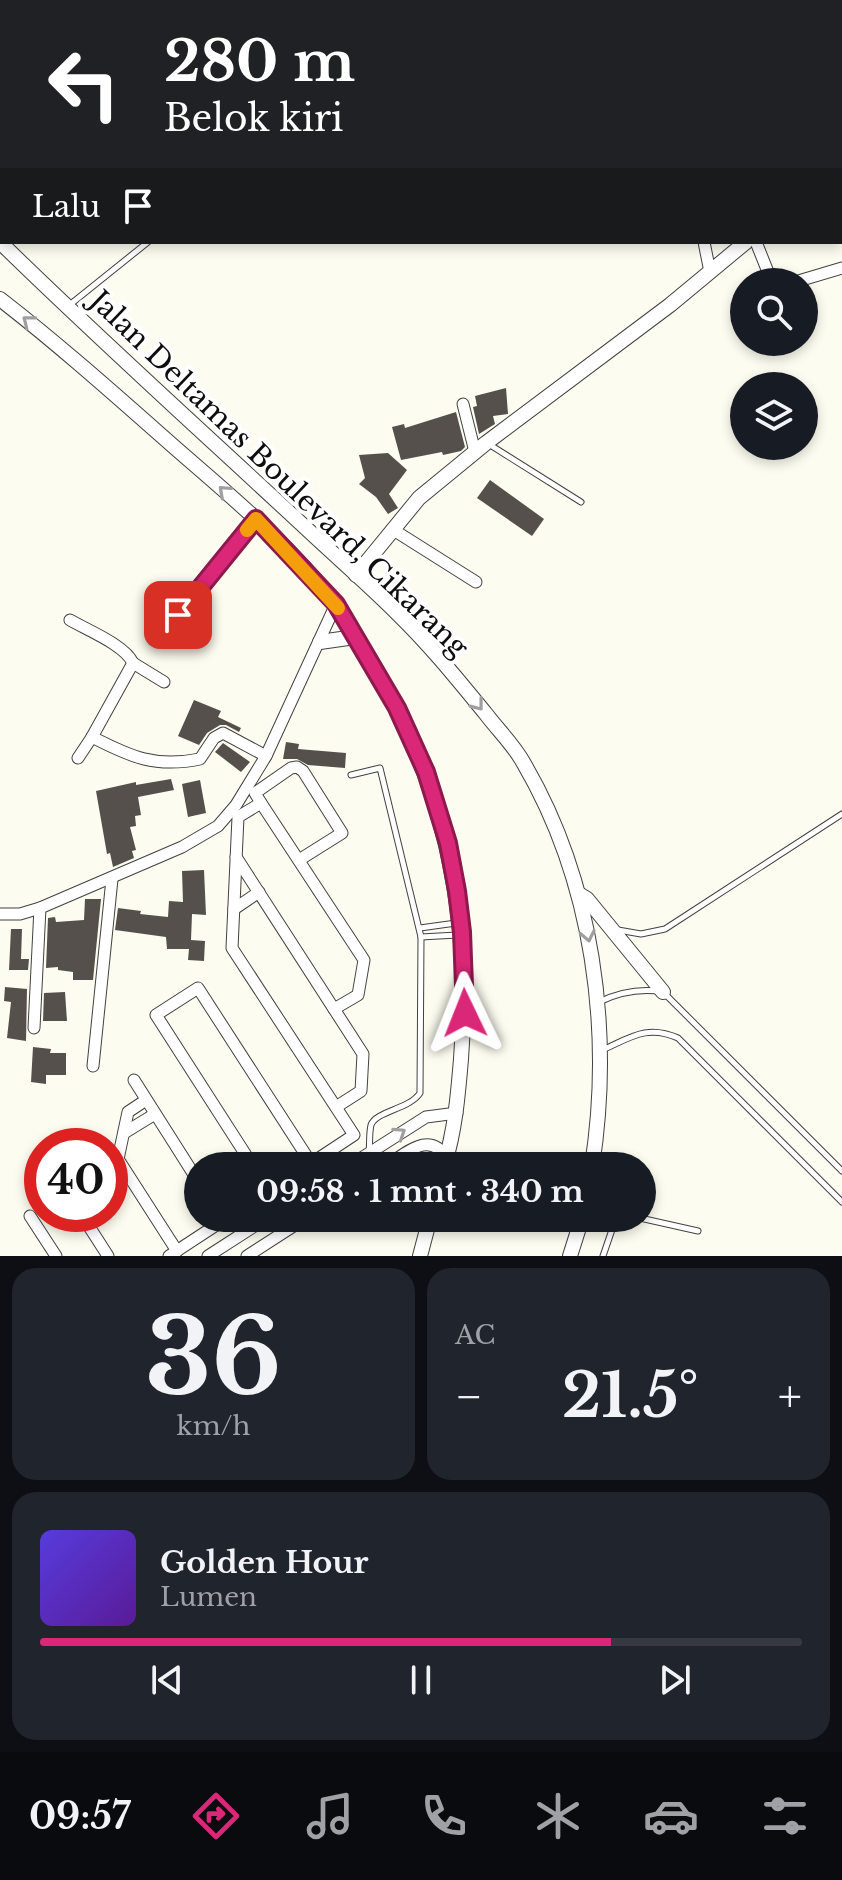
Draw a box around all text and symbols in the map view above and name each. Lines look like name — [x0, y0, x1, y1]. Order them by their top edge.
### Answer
text: 280 m — [164, 27, 355, 96]
icon: left — [32, 32, 136, 136]
text: Belok kiri — [164, 96, 343, 141]
icon: arrive — [116, 184, 160, 228]
text: Lalu — [32, 188, 100, 225]
map controls — [730, 268, 818, 460]
button: search — [730, 268, 818, 356]
street label: Jalan Deltamas Boulevard, Cikarang — [80, 281, 476, 666]
one-way arrow — [23, 316, 37, 331]
button: layers — [730, 372, 818, 460]
one-way arrow — [219, 486, 234, 501]
pin — [144, 581, 212, 649]
icon: arrive — [156, 593, 200, 637]
one-way arrow — [468, 696, 483, 710]
one-way arrow — [579, 929, 596, 943]
position arrow — [423, 971, 507, 1055]
one-way arrow — [392, 1127, 406, 1142]
speed limit sign: 40 — [24, 1128, 128, 1232]
text: 09:58 · 1 mnt · 340 m — [256, 1173, 584, 1210]
text: 36 — [145, 1293, 282, 1422]
text: AC — [455, 1319, 495, 1351]
text: 21.5° — [562, 1359, 699, 1433]
text: − — [455, 1369, 483, 1424]
text: + — [778, 1369, 802, 1424]
text: km/h — [177, 1410, 250, 1442]
text: Golden Hour — [160, 1544, 369, 1581]
text: Lumen — [160, 1581, 257, 1613]
icon: previous — [145, 1658, 189, 1702]
icon: pause — [399, 1658, 443, 1702]
icon: next — [653, 1658, 697, 1702]
icon: directions — [188, 1788, 244, 1844]
icon: music — [302, 1788, 358, 1844]
icon: phone — [416, 1788, 472, 1844]
icon: climate — [530, 1788, 586, 1844]
icon: car — [643, 1788, 699, 1844]
icon: filters — [757, 1788, 813, 1844]
text: 09:57 — [29, 1794, 131, 1839]

